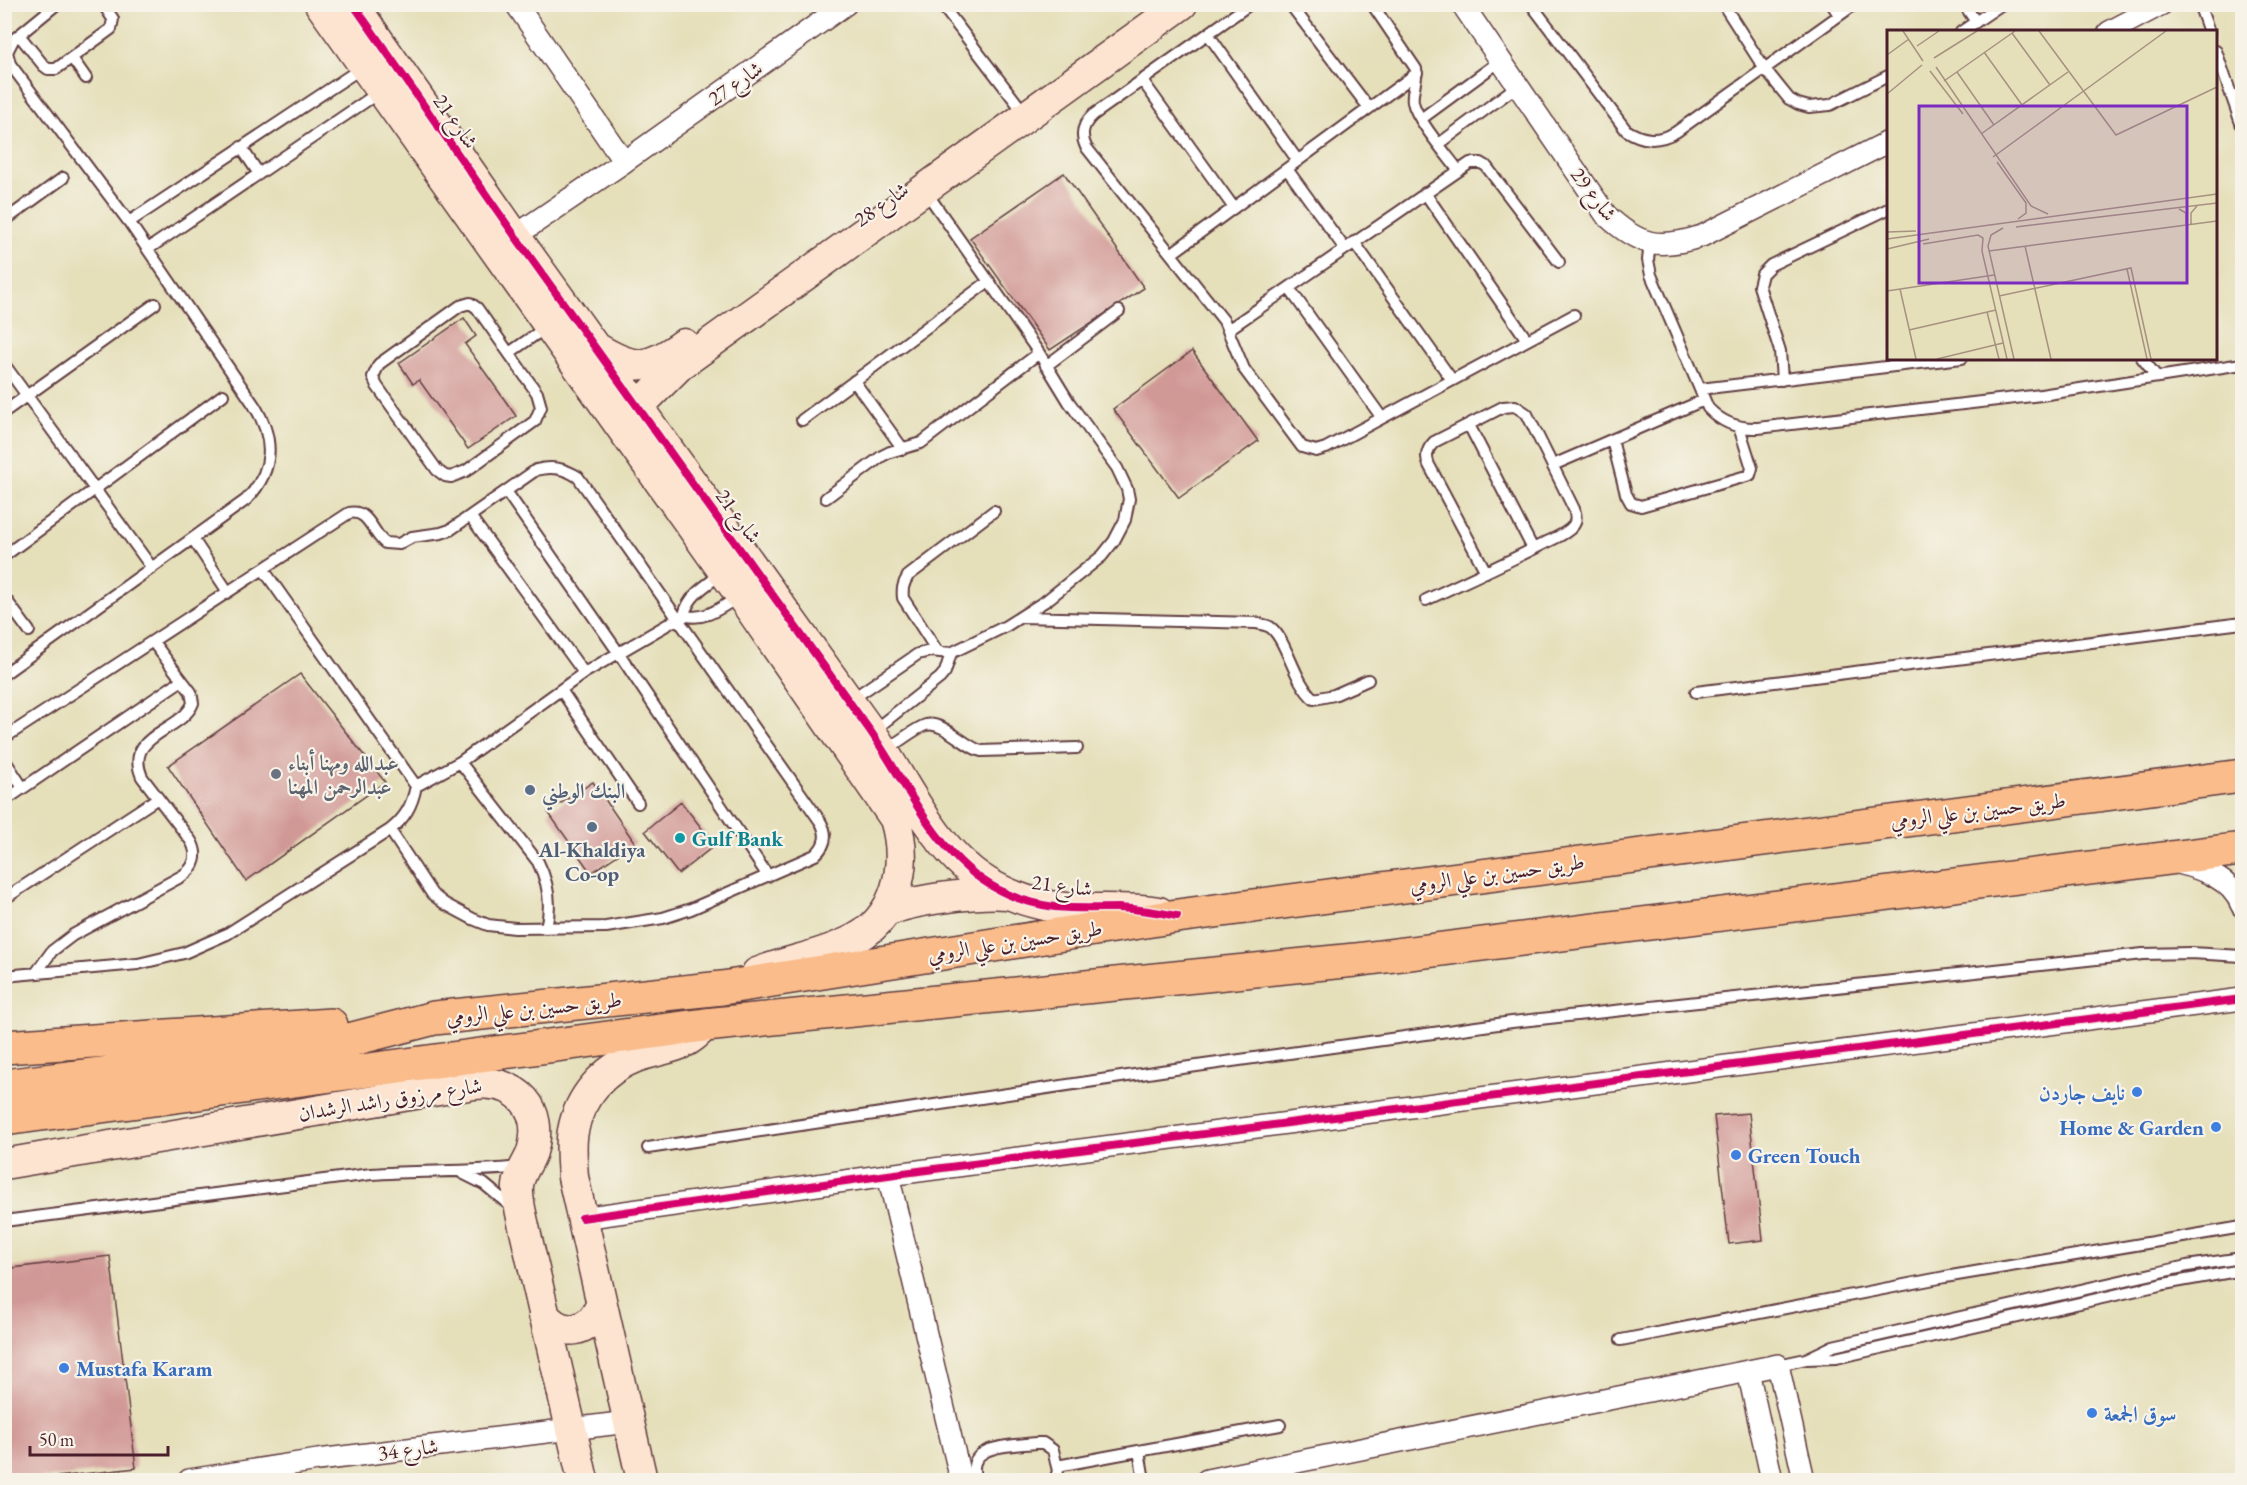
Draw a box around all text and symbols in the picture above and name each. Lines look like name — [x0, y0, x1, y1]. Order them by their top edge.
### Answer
inset map — [1887, 30, 2217, 360]
street label: شارع 27 — [702, 54, 771, 116]
street label: شارع 21 — [423, 88, 485, 157]
street label: شارع 29 — [1561, 162, 1623, 229]
street label: شارع 28 — [848, 175, 917, 237]
street label: شارع 21 — [706, 483, 768, 551]
place label: عبدالله ومهنا أبناء عبدالرحمن المهنا — [288, 749, 399, 801]
marker: عبدالله ومهنا أبناء عبدالرحمن المهنا — [269, 767, 283, 781]
place label: البنك الوطني — [542, 777, 625, 811]
marker: البنك الوطني — [523, 783, 537, 797]
street label: طريق حسين بن علي الرومي — [1889, 786, 2068, 841]
marker: Al-Khaldiya Co-op — [585, 820, 599, 834]
place label: Gulf Bank — [692, 825, 783, 852]
marker: Gulf Bank — [673, 831, 687, 845]
place label: Al-Khaldiya Co-op — [538, 836, 646, 887]
street label: طريق حسين بن علي الرومي — [1408, 847, 1587, 906]
street label: شارع 21 — [1030, 868, 1094, 907]
street label: طريق حسين بن علي الرومي — [926, 914, 1105, 975]
street label: طريق حسين بن علي الرومي — [445, 985, 624, 1038]
street label: شارع مرزوق راشد الرشدان — [296, 1071, 485, 1132]
place label: نايف جاردن — [2039, 1079, 2125, 1106]
marker: نايف جاردن — [2130, 1085, 2144, 1099]
place label: Home & Garden — [2060, 1114, 2204, 1141]
marker: Home & Garden — [2209, 1120, 2223, 1134]
place label: Green Touch — [1748, 1142, 1861, 1169]
marker: Green Touch — [1729, 1148, 1743, 1162]
place label: Mustafa Karam — [76, 1355, 212, 1382]
marker: Mustafa Karam — [57, 1361, 71, 1375]
place label: سوق الجمعة — [2104, 1400, 2176, 1427]
marker: سوق الجمعة — [2085, 1406, 2099, 1420]
scale bar — [30, 1419, 168, 1457]
text: 50 m — [39, 1428, 74, 1451]
street label: شارع 34 — [376, 1432, 440, 1471]

